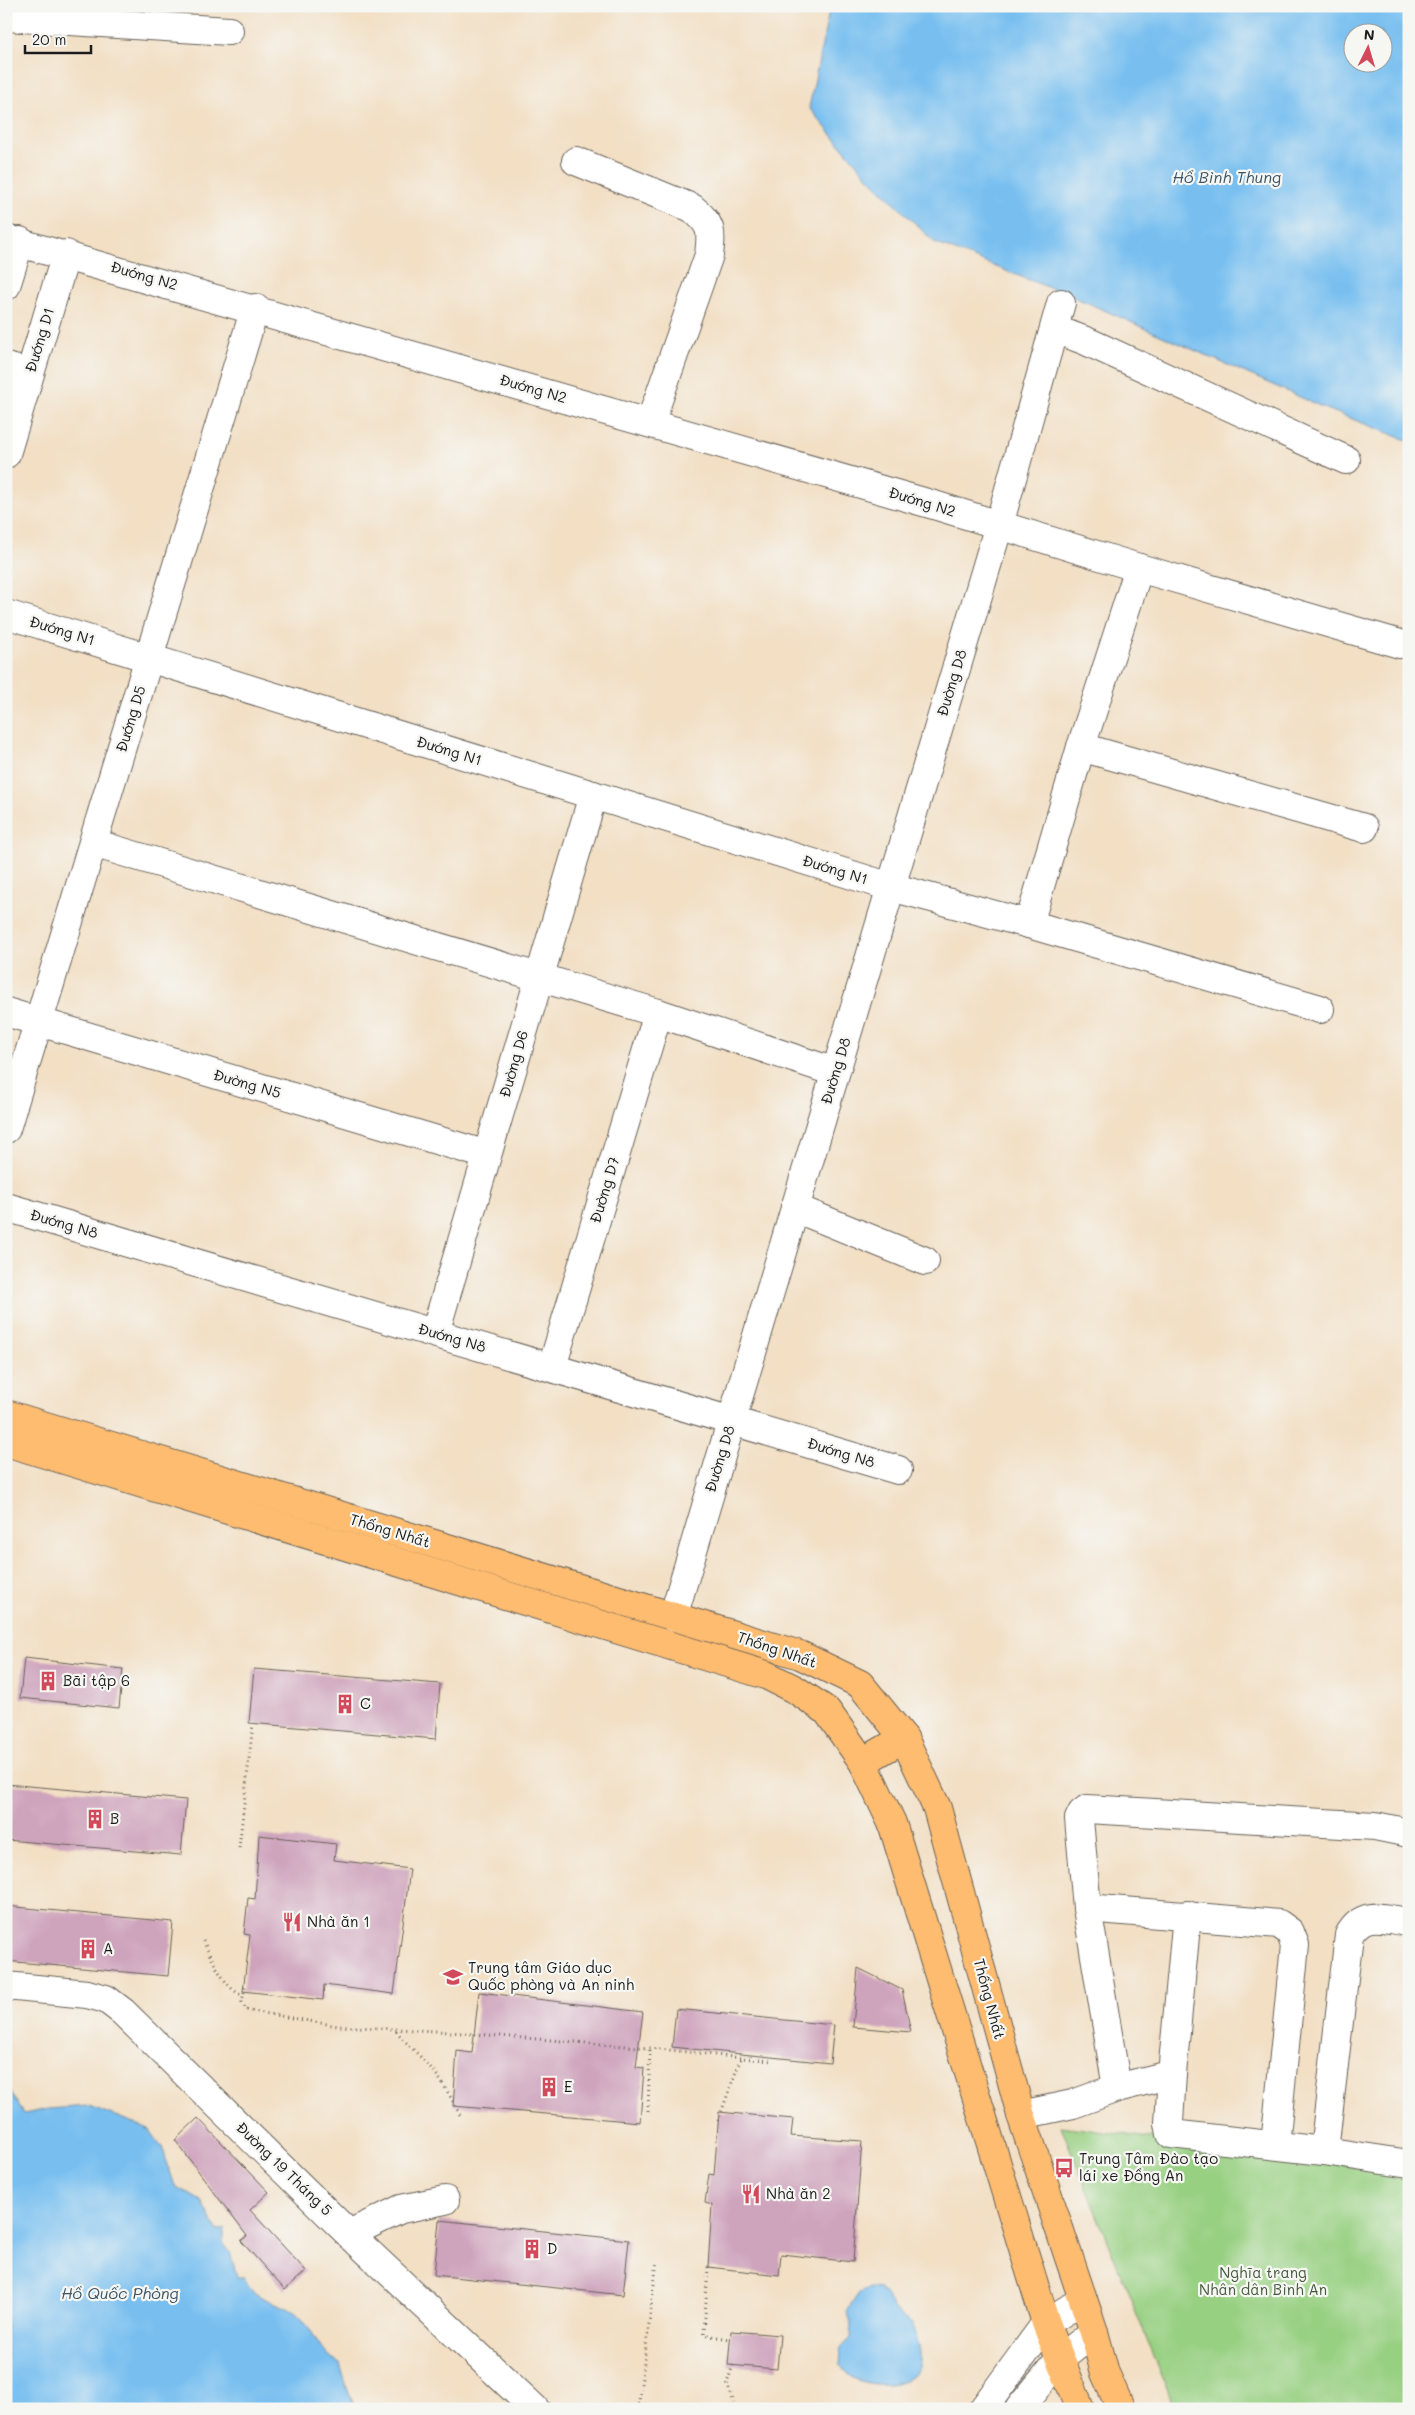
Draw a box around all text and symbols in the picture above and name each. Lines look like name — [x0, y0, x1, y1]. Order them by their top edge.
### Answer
scale bar — [25, 22, 91, 54]
north arrow — [1342, 22, 1392, 72]
text: N — [1363, 25, 1375, 44]
text: 20 m — [32, 29, 66, 49]
water label: Hồ Bình Thung — [1173, 166, 1281, 187]
street label: Đướng N2 — [108, 256, 180, 294]
street label: Đướng D1 — [20, 305, 58, 375]
street label: Đướng N2 — [497, 369, 569, 407]
street label: Đướng N2 — [886, 481, 958, 521]
street label: Đướng N1 — [27, 611, 97, 649]
street label: Đường D8 — [931, 647, 971, 719]
street label: Đướng D5 — [110, 683, 150, 755]
street label: Đướng N1 — [414, 731, 484, 769]
street label: Đướng N1 — [800, 850, 870, 888]
street label: Đường D6 — [494, 1028, 532, 1100]
street label: Đường D8 — [815, 1035, 855, 1107]
street label: Đường N5 — [211, 1064, 283, 1102]
street label: Đường D7 — [584, 1154, 624, 1225]
street label: Đướng N8 — [28, 1204, 101, 1242]
street label: Đướng N8 — [416, 1318, 489, 1356]
street label: Đường D8 — [699, 1423, 739, 1495]
street label: Đướng N8 — [805, 1432, 878, 1472]
street label: Thống Nhất — [348, 1508, 433, 1552]
street label: Thống Nhất — [735, 1626, 820, 1672]
building icon: Bãi tập 6 — [37, 1670, 59, 1692]
place label: Bãi tập 6 — [63, 1670, 130, 1690]
building icon: C — [334, 1693, 356, 1715]
place label: C — [360, 1693, 371, 1713]
building icon: B — [84, 1808, 106, 1830]
place label: B — [110, 1808, 119, 1828]
restaurant icon: Nhà ăn 1 — [281, 1911, 303, 1933]
place label: Nhà ăn 1 — [307, 1911, 370, 1931]
building icon: A — [77, 1938, 99, 1960]
place label: A — [103, 1938, 113, 1958]
street label: Thống Nhất — [970, 1956, 1010, 2041]
place label: Trung tâm Giáo dục Quốc phòng và An ninh — [468, 1957, 634, 1994]
school or university icon: Trung tâm Giáo dục Quốc phòng và An ninh — [442, 1966, 464, 1988]
building icon: E — [538, 2076, 560, 2098]
place label: E — [564, 2076, 573, 2096]
street label: Đường 19 Tháng 5 — [232, 2117, 337, 2220]
place label: Trung Tâm Đào tạo lái xe Đồng An — [1079, 2148, 1218, 2185]
bus stop icon: Trung Tâm Đào tạo lái xe Đồng An — [1053, 2157, 1075, 2179]
restaurant icon: Nhà ăn 2 — [740, 2183, 762, 2205]
place label: Nhà ăn 2 — [766, 2183, 831, 2203]
building icon: D — [521, 2238, 543, 2260]
place label: D — [547, 2238, 557, 2258]
park label: Nghĩa trang Nhân dân Bình An — [1199, 2262, 1327, 2299]
water label: Hồ Quốc Phòng — [61, 2282, 179, 2303]

